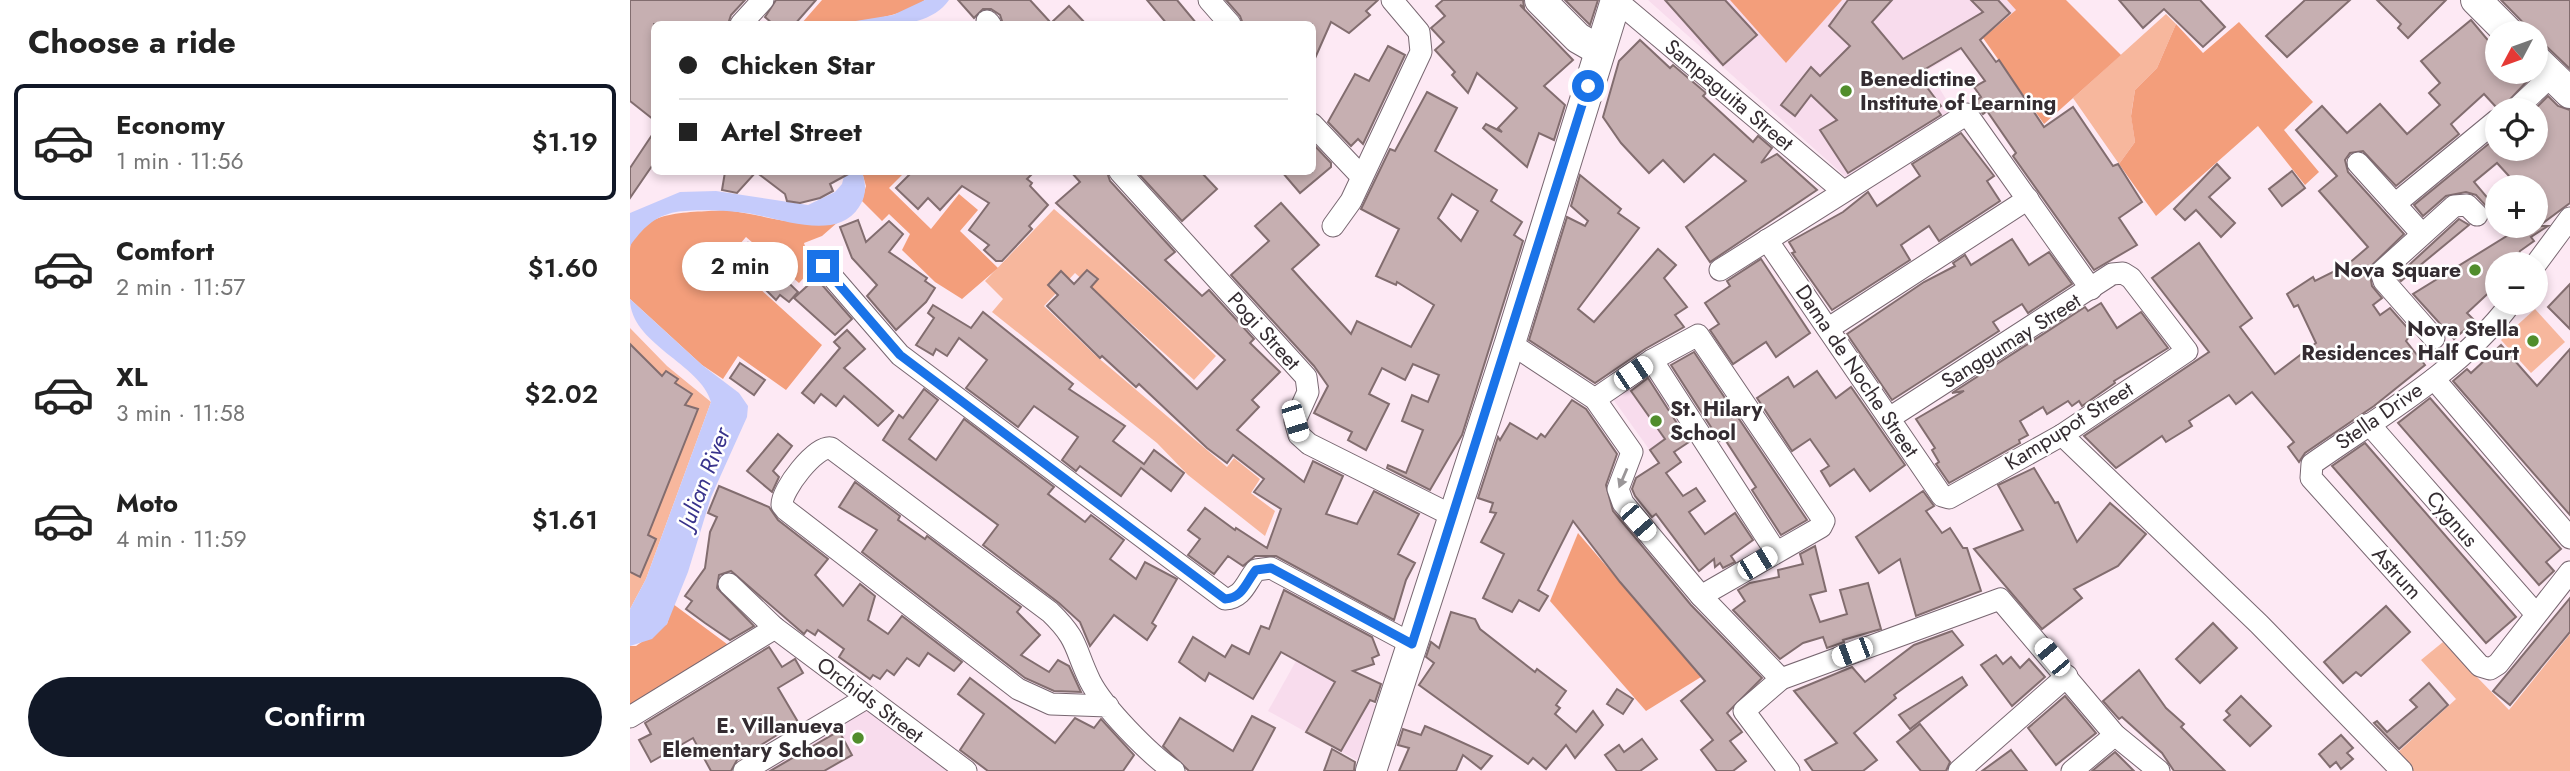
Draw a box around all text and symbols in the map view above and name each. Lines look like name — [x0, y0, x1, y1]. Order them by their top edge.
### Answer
text: Choose a ride — [28, 19, 236, 65]
north arrow — [2485, 21, 2548, 84]
map controls — [2485, 21, 2548, 315]
street label: Sampaguita Street — [1658, 32, 1800, 158]
text: Chicken Star — [721, 46, 876, 84]
place label: Benedictine Institute of Learning — [1860, 64, 2056, 118]
route start — [1572, 70, 1604, 102]
marker: Benedictine Institute of Learning — [1838, 83, 1854, 99]
button: locate — [2485, 98, 2548, 161]
text: Economy — [116, 106, 225, 144]
icon: car — [32, 111, 95, 174]
text: Artel Street — [721, 113, 862, 151]
text: $1.19 — [532, 123, 598, 161]
text: 1 min · 11:56 — [116, 144, 244, 178]
button: + — [2485, 175, 2548, 238]
text: Comfort — [116, 232, 214, 270]
icon: car — [32, 237, 95, 300]
callout: 2 min — [683, 242, 798, 290]
text: $1.60 — [528, 249, 598, 287]
text: 2 min — [710, 249, 770, 283]
route end — [807, 250, 839, 282]
button: − — [2485, 252, 2548, 315]
place label: Nova Square — [2334, 255, 2461, 285]
marker: Nova Square — [2467, 262, 2483, 278]
text: 2 min · 11:57 — [116, 270, 245, 304]
street label: Dama de Noche Street — [1788, 279, 1926, 463]
street label: Pogi Street — [1221, 285, 1307, 377]
street label: Sanggumay Street — [1935, 286, 2087, 396]
place label: Nova Stella Residences Half Court — [2301, 314, 2519, 368]
marker: Nova Stella Residences Half Court — [2525, 333, 2541, 349]
car — [1610, 353, 1657, 393]
text: XL — [116, 358, 148, 396]
icon: car — [32, 363, 95, 426]
text: $2.02 — [525, 375, 598, 413]
street label: Kampupot Street — [1999, 375, 2139, 477]
street label: Stella Drive — [2329, 375, 2429, 457]
place label: St. Hilary School — [1670, 394, 1763, 448]
text: 3 min · 11:58 — [116, 396, 245, 430]
car — [1279, 398, 1312, 444]
marker: St. Hilary School — [1648, 413, 1664, 429]
water label: Julian River — [668, 421, 739, 537]
one-way arrow — [1617, 467, 1628, 488]
text: Moto — [116, 484, 178, 522]
street label: Cygnus — [2419, 484, 2485, 554]
icon: car — [32, 489, 95, 552]
car — [1617, 499, 1660, 545]
text: $1.61 — [532, 501, 598, 539]
text: 4 min · 11:59 — [116, 522, 247, 556]
street label: Astrum — [2365, 540, 2429, 606]
car — [1734, 543, 1781, 583]
car — [2031, 634, 2074, 680]
car — [1829, 635, 1876, 669]
street label: Orchids Street — [810, 650, 930, 750]
button: Confirm — [28, 677, 602, 757]
place label: E. Villanueva Elementary School — [662, 711, 844, 765]
marker: E. Villanueva Elementary School — [850, 730, 866, 746]

